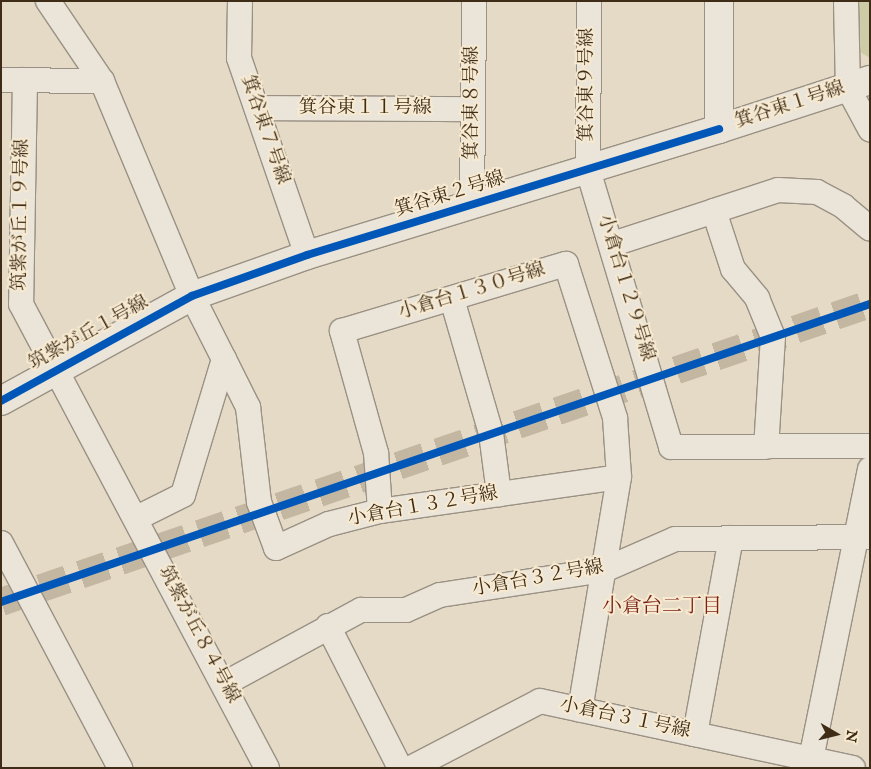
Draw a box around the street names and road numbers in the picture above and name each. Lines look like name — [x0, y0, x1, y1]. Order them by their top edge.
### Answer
street label: 箕谷東９号線 — [577, 28, 599, 142]
street label: 箕谷東８号線 — [462, 46, 484, 160]
street label: 箕谷東７号線 — [235, 72, 293, 188]
street label: 箕谷東１号線 — [732, 78, 848, 134]
street label: 箕谷東１１号線 — [299, 98, 431, 120]
street label: 筑紫が丘１９号線 — [9, 139, 35, 291]
street label: 箕谷東２号線 — [392, 167, 508, 223]
street label: 小倉台１２９号線 — [592, 212, 658, 364]
street label: 小倉台１３０号線 — [396, 259, 548, 325]
street label: 筑紫が丘１号線 — [25, 292, 153, 376]
street label: 小倉台１３２号線 — [346, 483, 500, 531]
street label: 小倉台３２号線 — [471, 556, 605, 602]
street label: 筑紫が丘８４号線 — [152, 563, 244, 707]
street label: 小倉台３１号線 — [558, 694, 692, 744]

